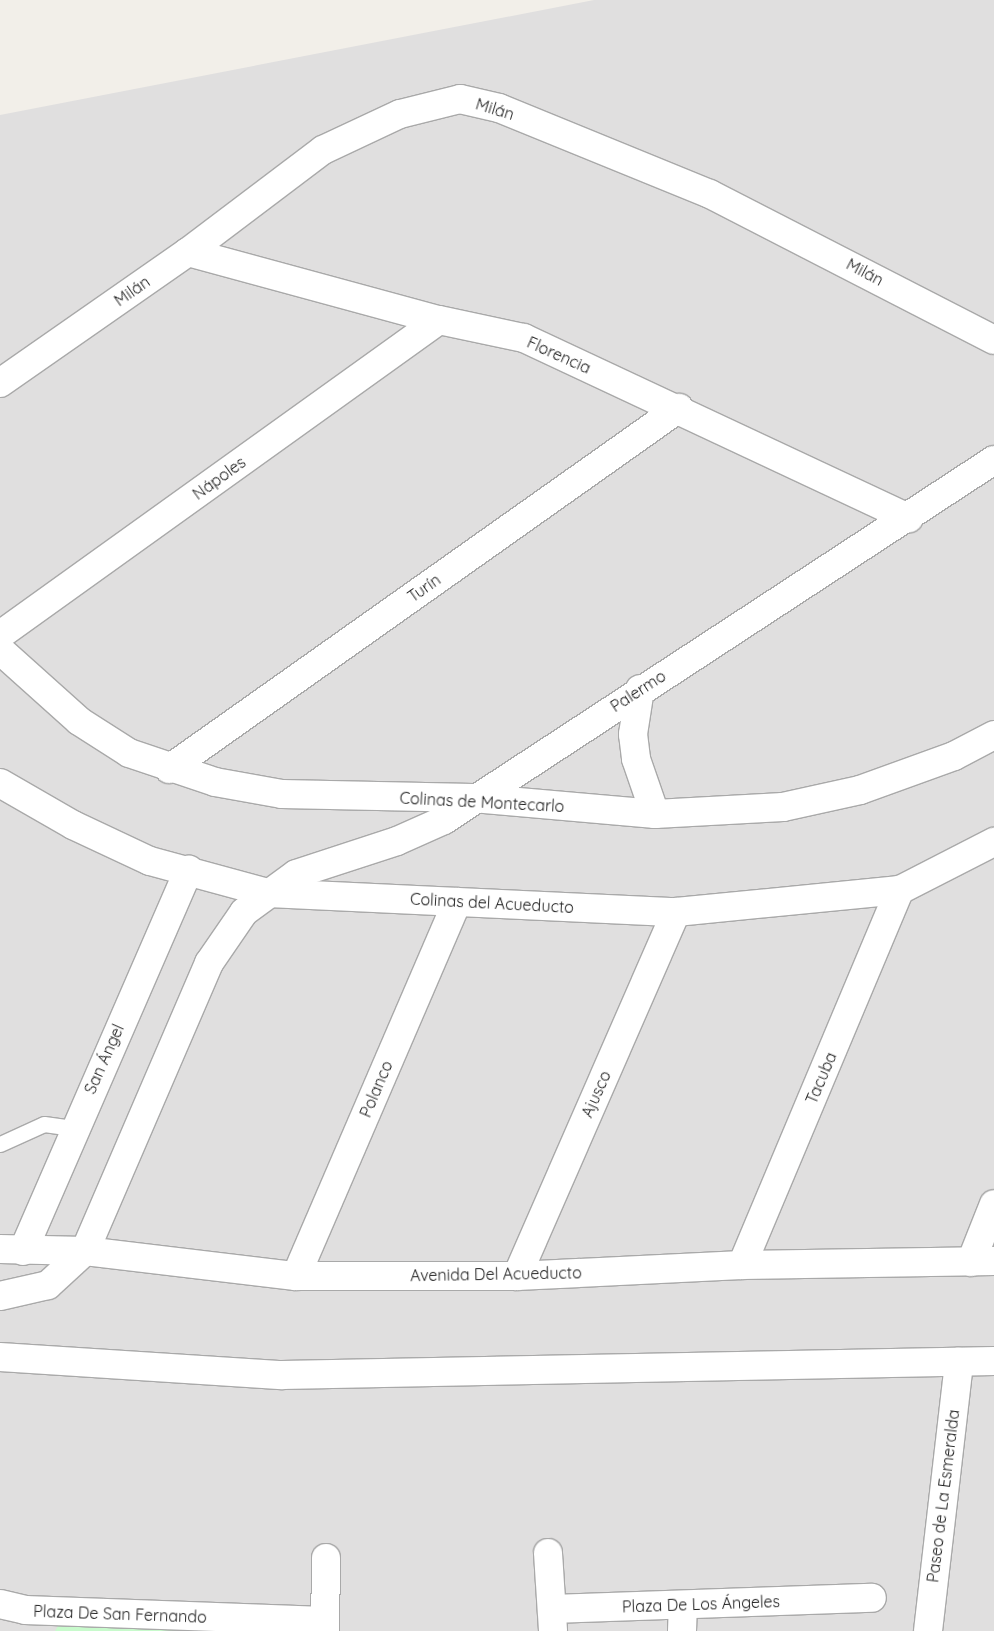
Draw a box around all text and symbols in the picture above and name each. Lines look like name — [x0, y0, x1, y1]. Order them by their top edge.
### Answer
street label: Milán — [473, 94, 517, 124]
street label: Milán — [843, 254, 887, 290]
street label: Milán — [110, 272, 154, 310]
street label: Florencia — [524, 332, 594, 378]
street label: Nápoles — [189, 452, 249, 504]
street label: Turín — [404, 570, 444, 606]
street label: Palermo — [607, 666, 669, 716]
street label: Colinas de Montecarlo — [399, 788, 565, 816]
street label: Colinas del Acueducto — [410, 889, 574, 917]
street label: San Ángel — [80, 1021, 128, 1097]
street label: Tacuba — [802, 1049, 840, 1107]
street label: Polanco — [356, 1058, 396, 1120]
street label: Ajusco — [577, 1068, 615, 1120]
street label: Avenida Del Acueducto — [410, 1263, 582, 1285]
street label: Paseo de La Esmeralda — [923, 1408, 963, 1584]
street label: Plaza De Los Ángeles — [622, 1592, 780, 1616]
street label: Plaza De San Fernando — [33, 1601, 207, 1627]

